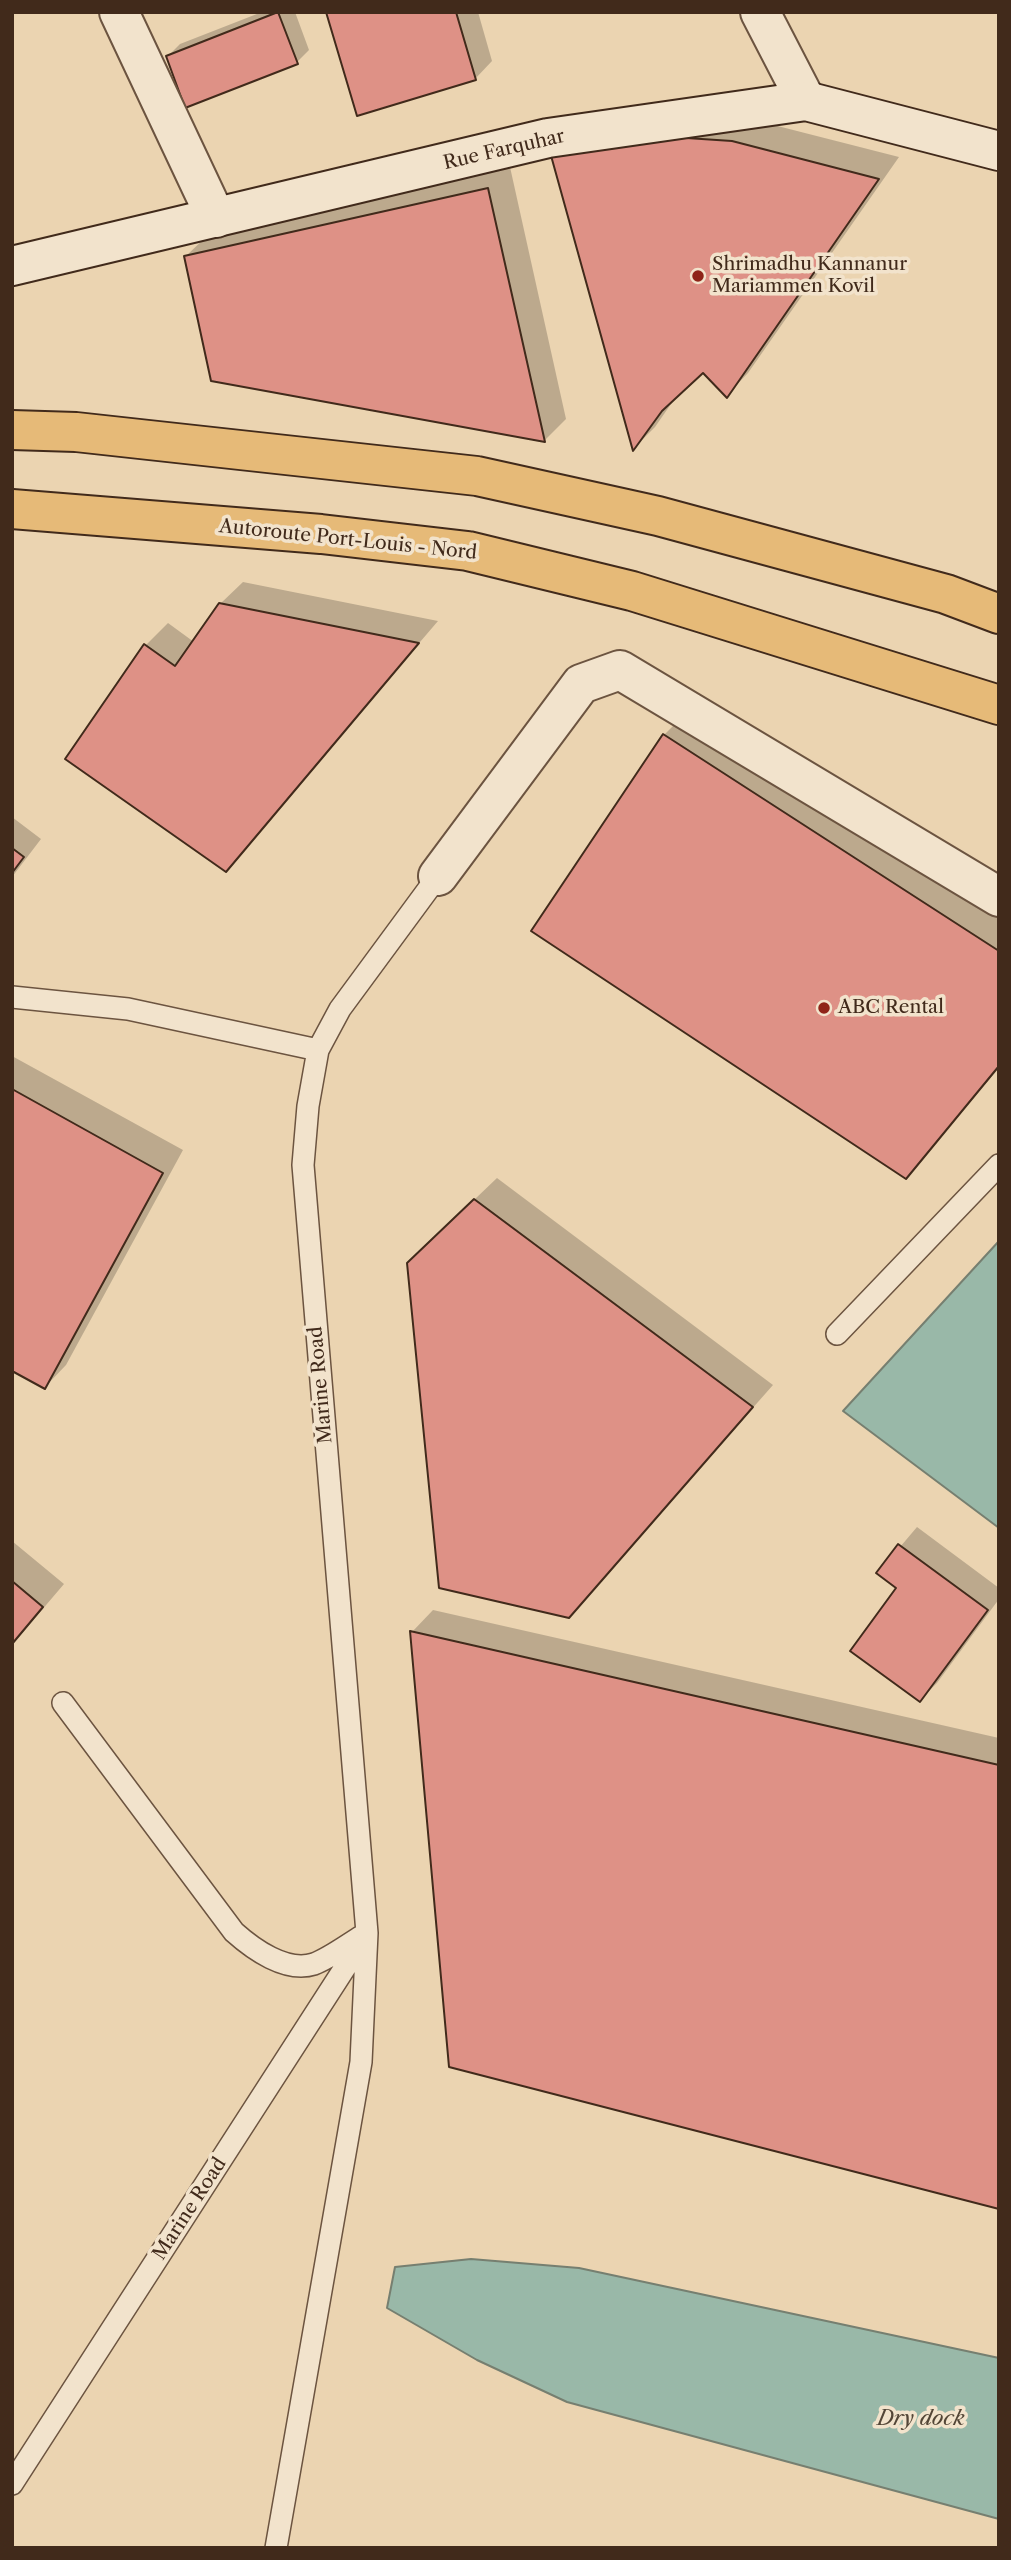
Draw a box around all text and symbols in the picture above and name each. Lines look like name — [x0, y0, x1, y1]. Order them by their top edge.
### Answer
street label: Rue Farquhar — [441, 125, 567, 175]
place label: Shrimadhu Kannanur Mariammen Kovil — [712, 254, 907, 298]
marker: Shrimadhu Kannanur Mariammen Kovil — [690, 268, 706, 284]
street label: Autoroute Port-Louis - Nord — [218, 515, 478, 565]
place label: ABC Rental — [838, 997, 944, 1019]
marker: ABC Rental — [816, 1000, 832, 1016]
street label: Marine Road — [305, 1326, 337, 1444]
street label: Marine Road — [148, 2154, 232, 2264]
water label: Dry dock — [877, 2406, 965, 2432]

